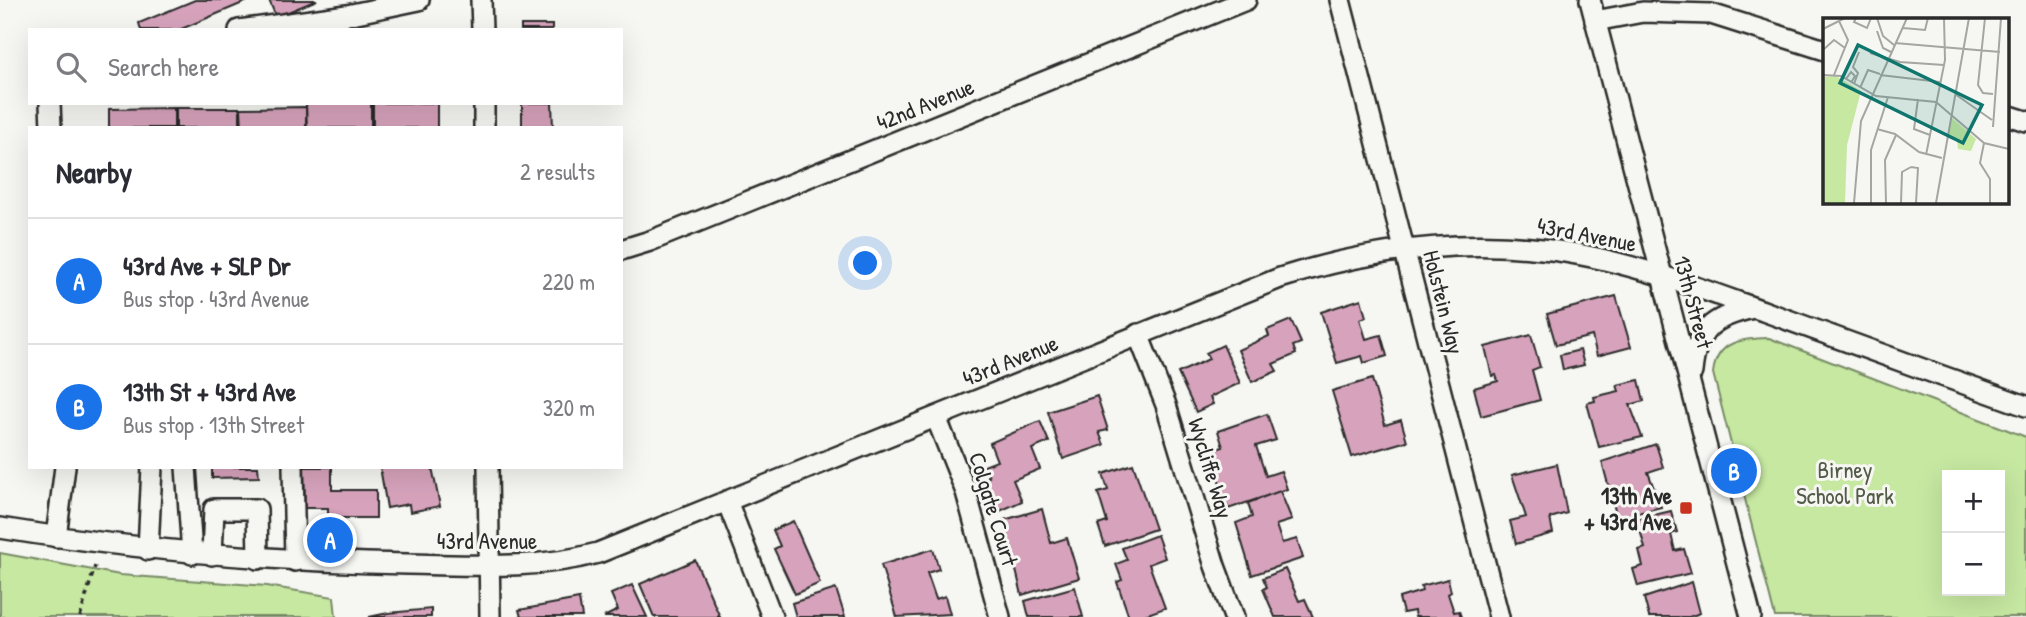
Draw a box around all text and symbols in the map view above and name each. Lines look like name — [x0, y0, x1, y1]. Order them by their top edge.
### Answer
inset map — [1823, 18, 2008, 203]
search box — [28, 28, 623, 105]
icon: search — [52, 48, 90, 86]
text: Search here — [108, 49, 219, 84]
street label: 42nd Avenue — [872, 70, 978, 138]
text: Nearby — [56, 152, 132, 192]
text: 2 results — [520, 156, 595, 187]
street label: 43rd Avenue — [1535, 209, 1639, 259]
your location — [848, 246, 882, 280]
street label: Holstein Way — [1416, 247, 1472, 357]
text: 43rd Ave + SLP Dr — [123, 248, 291, 283]
street label: 13th Street — [1667, 252, 1722, 353]
text: A — [73, 266, 85, 297]
text: 220 m — [542, 266, 595, 297]
text: Bus stop · 43rd Avenue — [123, 283, 309, 314]
street label: 43rd Avenue — [958, 327, 1062, 393]
text: 13th St + 43rd Ave — [123, 374, 296, 409]
text: B — [73, 392, 85, 423]
text: 320 m — [543, 392, 595, 423]
text: Bus stop · 13th Street — [123, 409, 304, 440]
street label: Wycliffe Way — [1181, 414, 1241, 522]
pin: B — [1711, 445, 1757, 497]
street label: Colgate Court — [962, 448, 1026, 571]
park label: Birney School Park — [1796, 454, 1894, 511]
map controls — [1942, 470, 2005, 596]
button: + — [1942, 470, 2005, 533]
place label: 13th Ave + 43rd Ave — [1584, 480, 1673, 537]
marker: 13th Ave + 43rd Ave — [1678, 500, 1694, 516]
pin: A — [307, 514, 353, 566]
street label: 43rd Avenue — [437, 525, 537, 556]
button: − — [1942, 533, 2005, 596]

